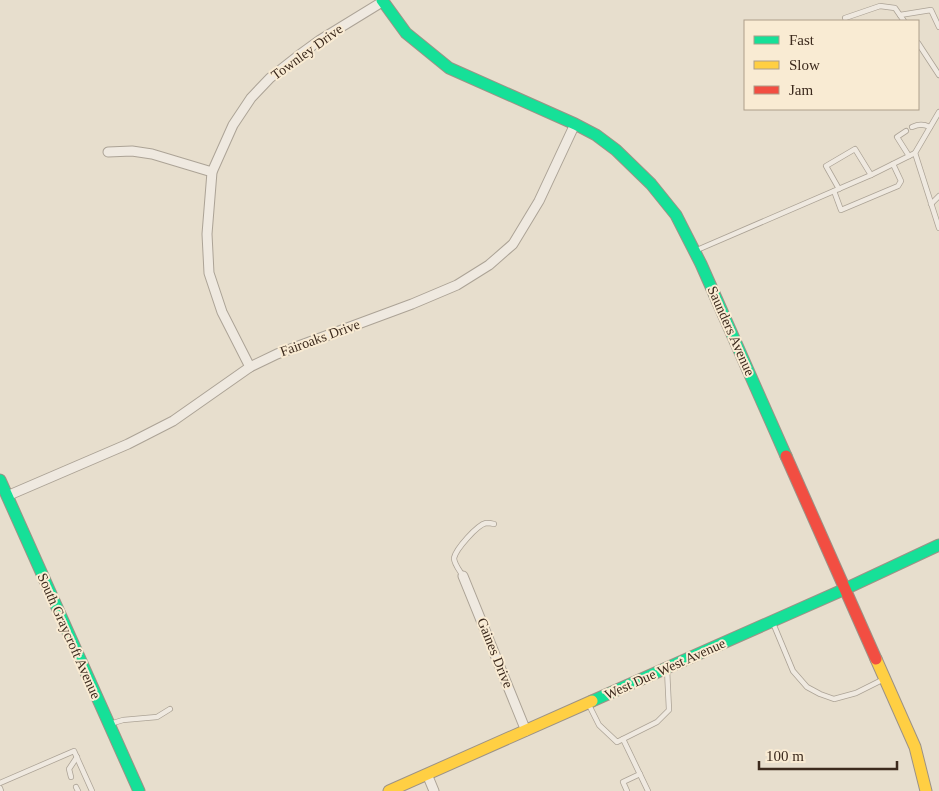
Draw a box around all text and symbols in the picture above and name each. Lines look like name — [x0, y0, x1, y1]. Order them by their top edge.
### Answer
legend — [744, 20, 919, 110]
street label: Townley Drive — [269, 21, 345, 83]
text: Fast — [789, 32, 815, 48]
text: Slow — [789, 57, 820, 73]
text: Jam — [789, 82, 813, 98]
street label: Saunders Avenue — [705, 284, 757, 378]
street label: Fairoaks Drive — [278, 317, 362, 359]
street label: South Graycroft Avenue — [35, 571, 103, 701]
street label: Gaines Drive — [474, 616, 516, 690]
street label: West Due West Avenue — [602, 636, 728, 702]
scale bar — [759, 738, 896, 770]
text: 100 m — [766, 748, 804, 764]

